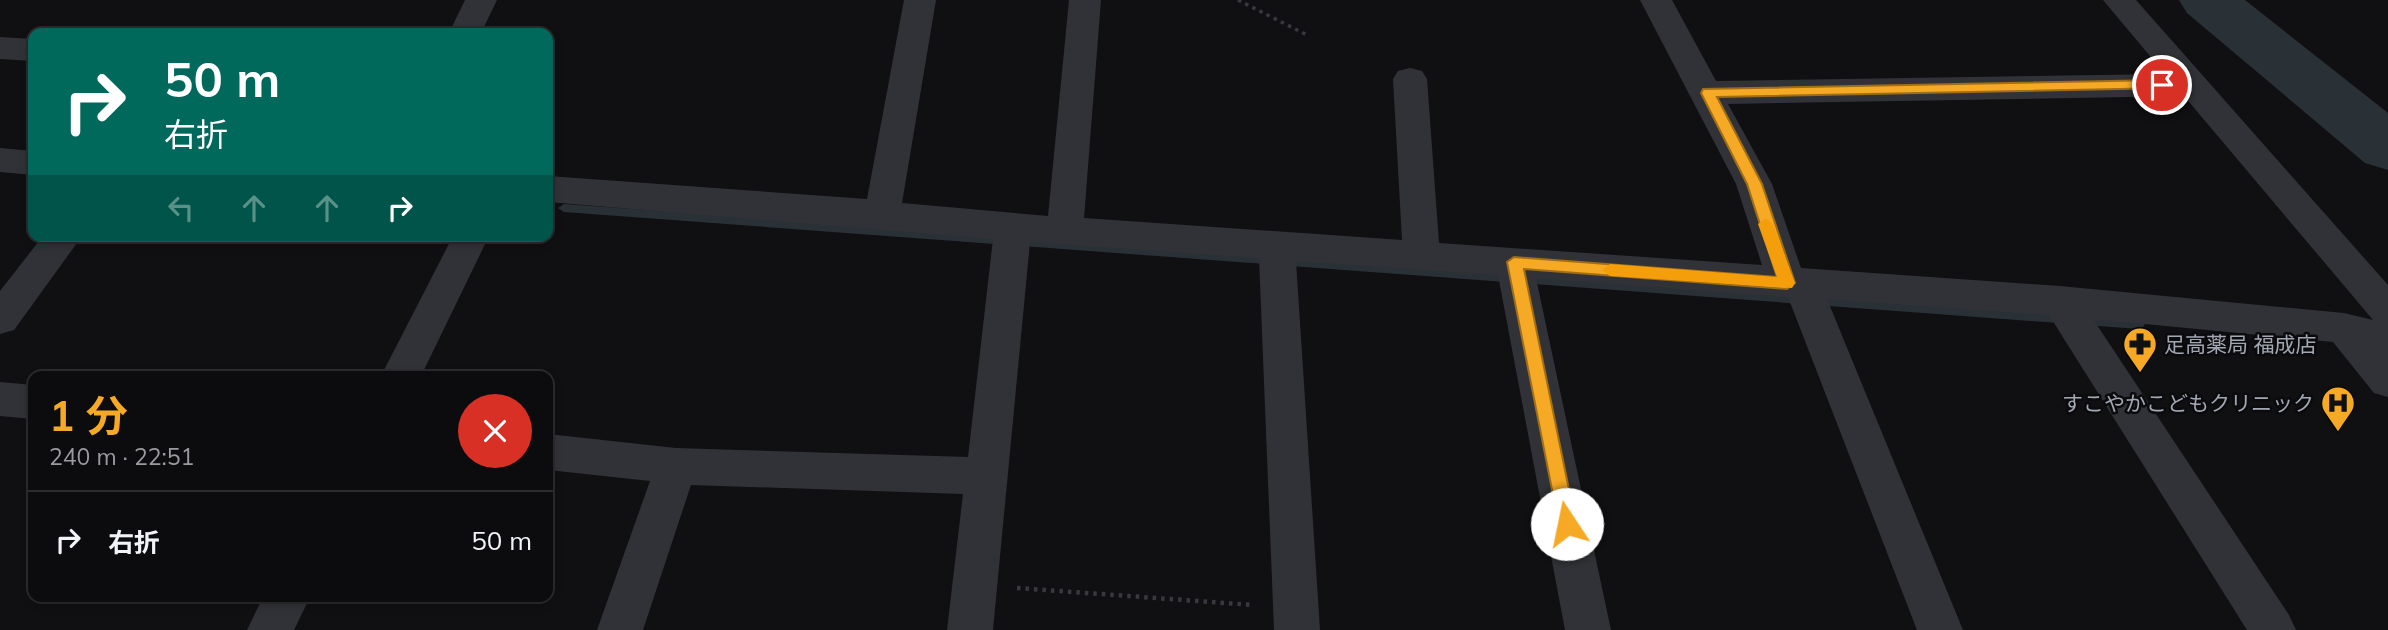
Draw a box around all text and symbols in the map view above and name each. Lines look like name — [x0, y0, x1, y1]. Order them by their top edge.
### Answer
text: 50 m — [164, 48, 280, 109]
pin — [2132, 55, 2192, 115]
icon: right — [49, 56, 140, 147]
icon: arrive — [2143, 66, 2181, 104]
text: 右折 — [164, 114, 228, 154]
icon: left — [162, 189, 200, 227]
icon: ahead — [235, 189, 273, 227]
icon: ahead — [308, 189, 346, 227]
icon: right — [381, 189, 419, 227]
pharmacy icon: 足高薬局 福成店 — [2121, 325, 2159, 374]
place label: 足高薬局 福成店 — [2164, 331, 2316, 357]
hospital icon: すこやかこどもクリニック — [2319, 384, 2357, 433]
text: 1 分 — [49, 389, 128, 442]
place label: すこやかこどもクリニック — [2062, 390, 2314, 416]
button: close — [458, 394, 532, 468]
text: 240 m · 22:51 — [49, 442, 194, 471]
position arrow — [1530, 487, 1604, 561]
icon: right — [49, 521, 87, 559]
text: 50 m — [471, 524, 532, 557]
text: 右折 — [108, 526, 160, 559]

